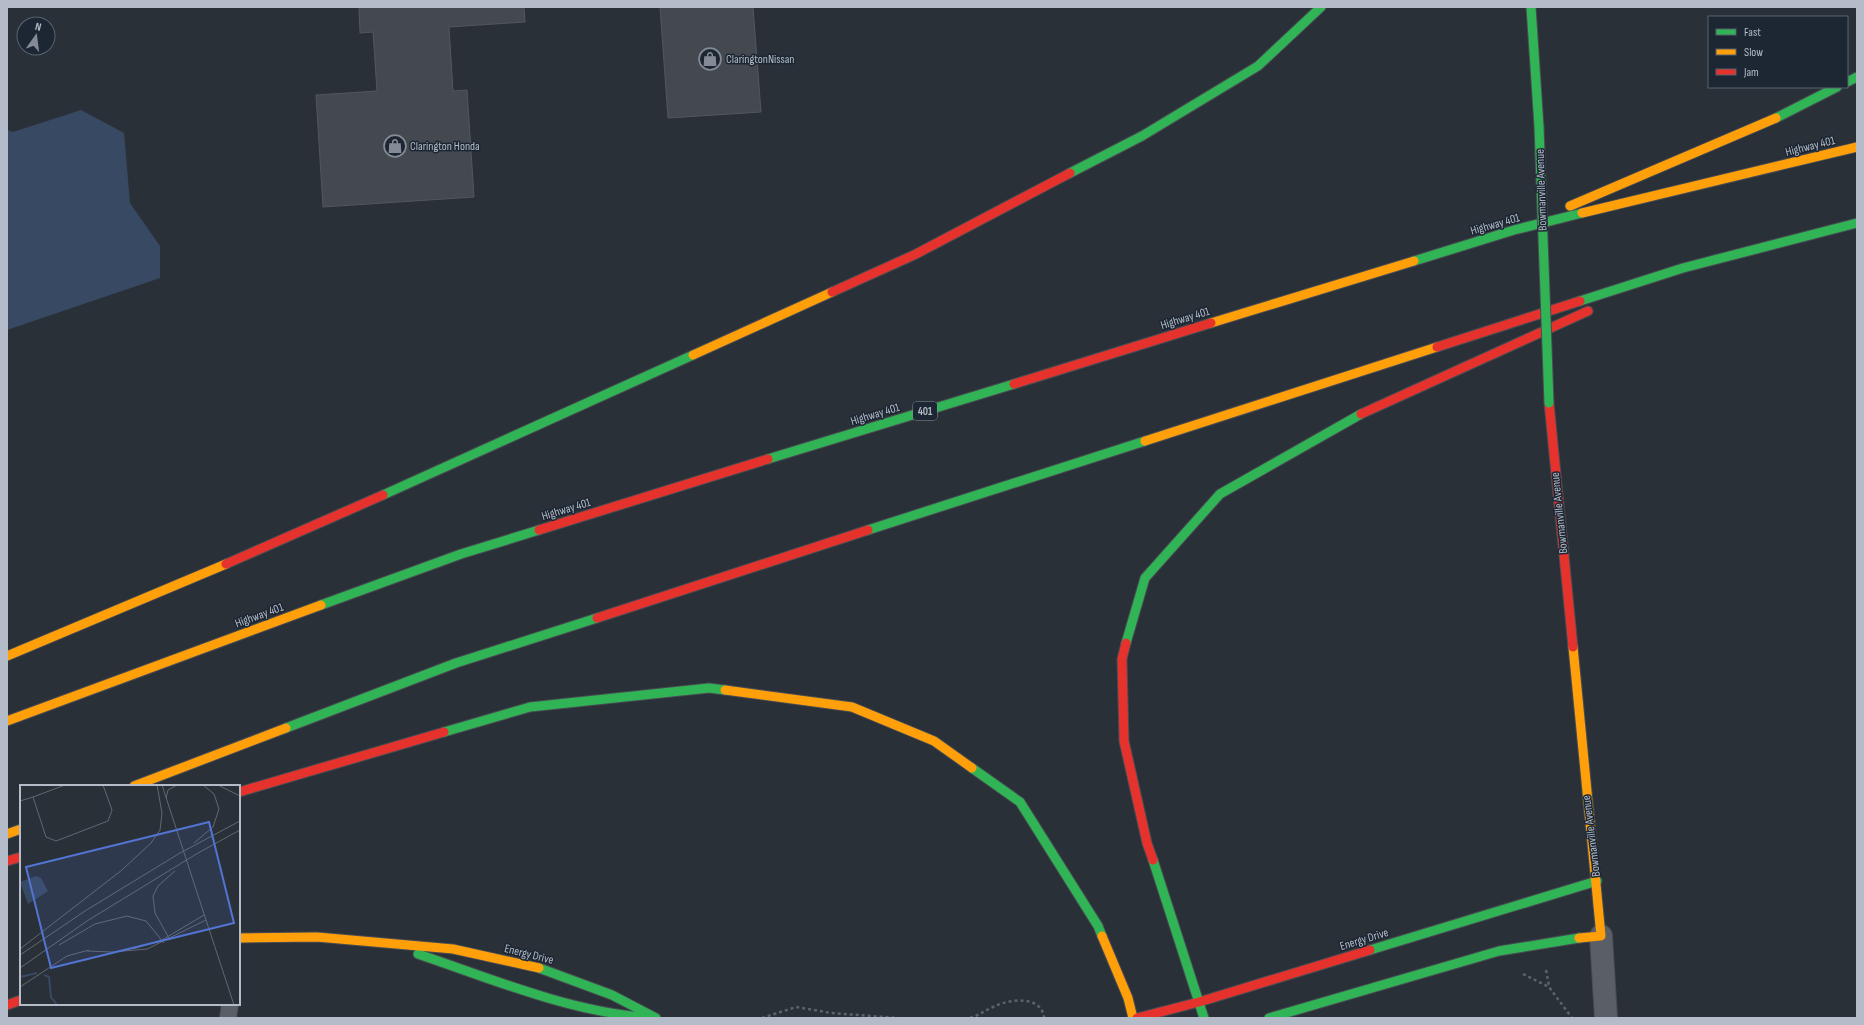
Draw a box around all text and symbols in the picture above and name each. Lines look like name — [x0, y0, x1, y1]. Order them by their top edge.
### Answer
north arrow — [16, 16, 56, 56]
legend — [1708, 16, 1848, 88]
text: N — [34, 20, 43, 34]
text: Fast — [1744, 25, 1761, 40]
text: Slow — [1744, 45, 1763, 60]
shop icon: ClaringtonNissan — [697, 46, 723, 72]
place label: ClaringtonNissan — [726, 52, 794, 67]
text: Jam — [1743, 65, 1759, 80]
shop icon: Clarington Honda — [382, 133, 408, 159]
street label: Highway 401 — [1784, 133, 1837, 160]
place label: Clarington Honda — [410, 139, 480, 154]
street label: Bowmanville Avenue — [1533, 149, 1550, 231]
street label: Highway 401 — [1469, 210, 1522, 239]
street label: Highway 401 — [1159, 304, 1212, 333]
street label: Highway 401 — [849, 400, 902, 429]
road number: 401 — [913, 402, 937, 420]
street label: Bowmanville Avenue — [1548, 471, 1571, 554]
street label: Highway 401 — [540, 495, 593, 524]
street label: Highway 401 — [233, 600, 286, 631]
inset map — [20, 785, 240, 1005]
street label: Bowmanville Avenue — [1579, 794, 1604, 877]
street label: Energy Drive — [1338, 925, 1390, 954]
street label: Energy Drive — [503, 941, 555, 968]

